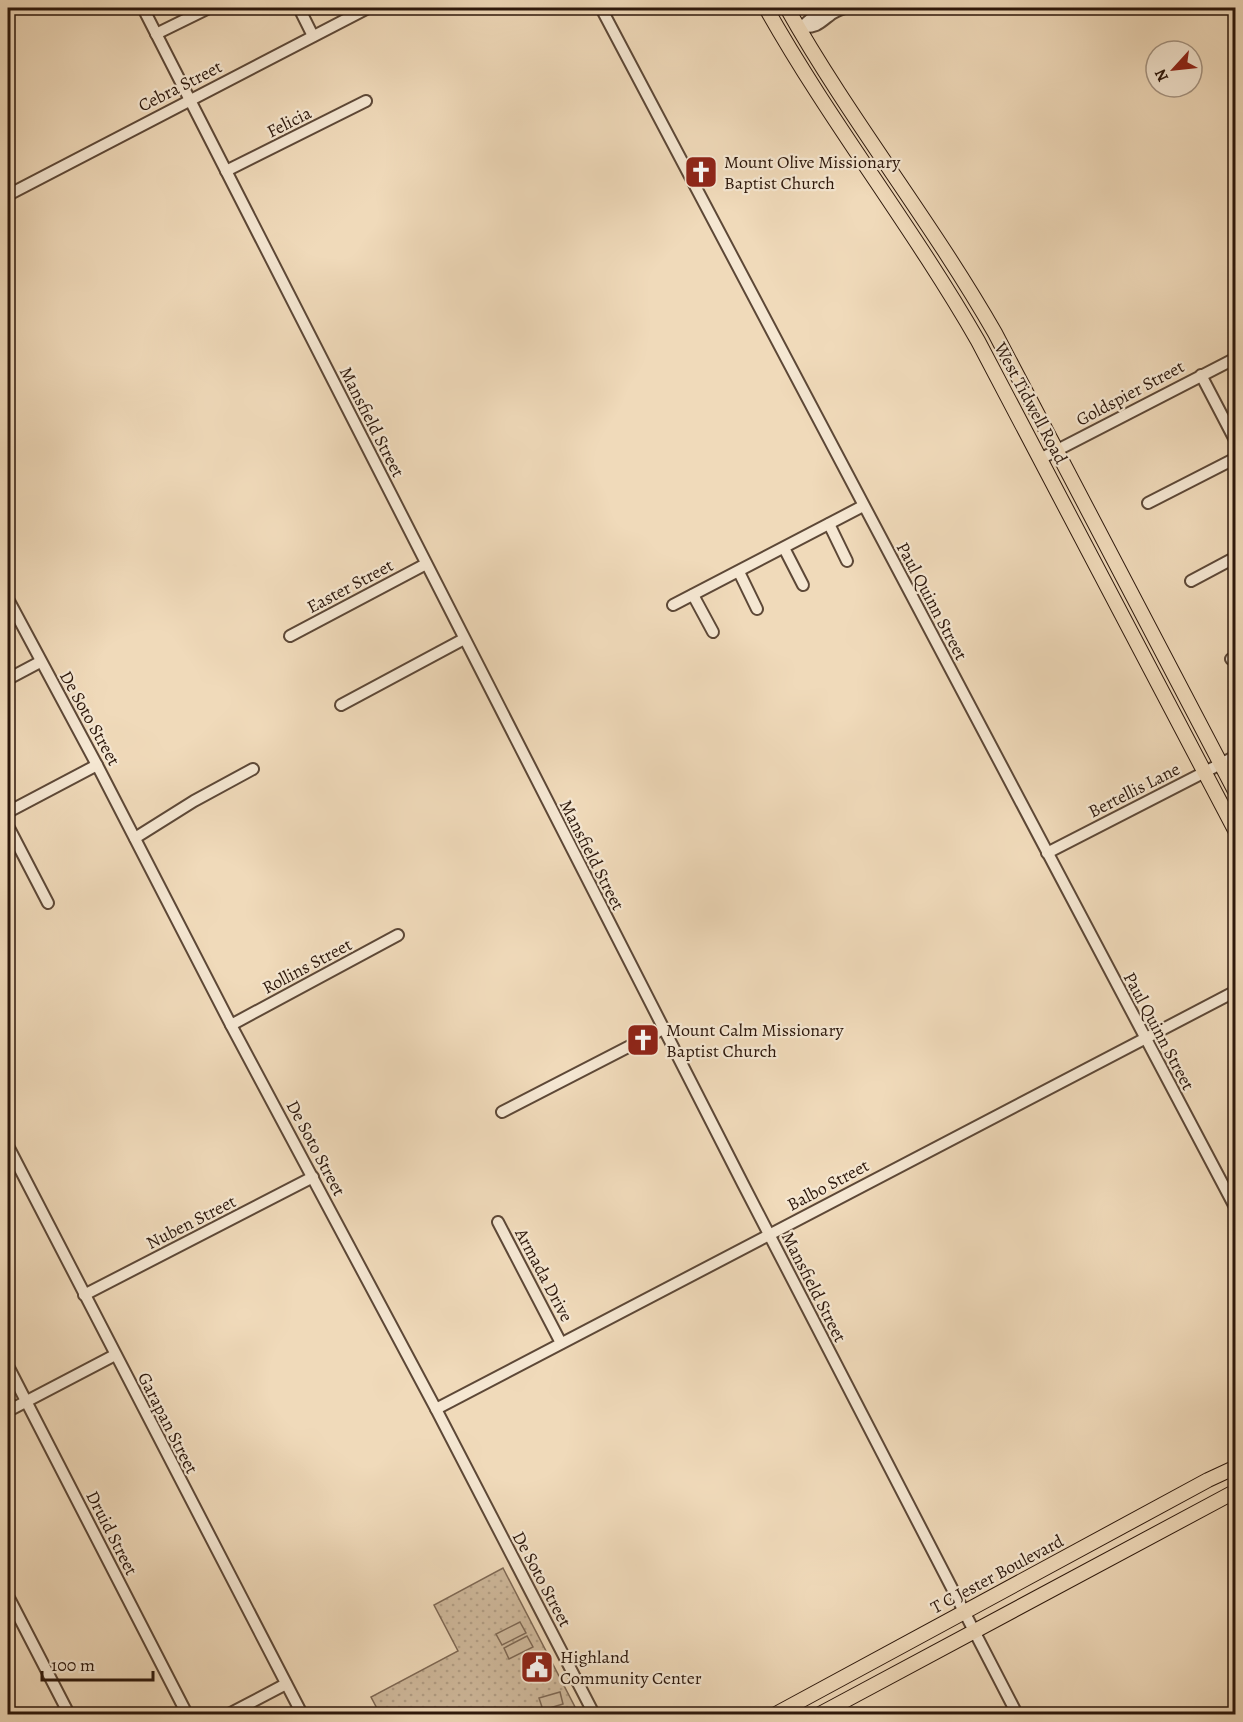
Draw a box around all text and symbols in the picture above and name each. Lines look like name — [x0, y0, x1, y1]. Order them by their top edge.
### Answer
north arrow — [1144, 39, 1204, 99]
street label: Cebra Street — [134, 55, 226, 117]
text: N — [1149, 65, 1174, 86]
street label: Felicia — [263, 100, 316, 143]
place label: Mount Olive Missionary Baptist Church — [724, 150, 901, 195]
church icon: Mount Olive Missionary Baptist Church — [683, 154, 719, 190]
street label: West Tidwell Road — [988, 337, 1073, 468]
street label: Goldspier Street — [1072, 354, 1188, 432]
street label: Mansfield Street — [334, 363, 410, 481]
street label: Paul Quinn Street — [891, 538, 973, 664]
street label: Easter Street — [303, 553, 397, 619]
street label: De Soto Street — [54, 666, 126, 770]
street label: Bertellis Lane — [1084, 757, 1184, 823]
street label: Mansfield Street — [554, 796, 630, 914]
street label: Rollins Street — [258, 932, 356, 1000]
street label: Paul Quinn Street — [1118, 968, 1200, 1094]
place label: Mount Calm Missionary Baptist Church — [666, 1018, 845, 1063]
church icon: Mount Calm Missionary Baptist Church — [625, 1022, 661, 1058]
street label: De Soto Street — [281, 1096, 351, 1200]
street label: Balbo Street — [783, 1153, 873, 1217]
street label: Nuben Street — [142, 1189, 240, 1255]
street label: Armada Drive — [509, 1223, 579, 1326]
street label: Mansfield Street — [776, 1228, 852, 1346]
street label: Garapan Street — [132, 1368, 204, 1478]
street label: Druid Street — [80, 1487, 144, 1579]
street label: De Soto Street — [507, 1527, 577, 1631]
street label: T C Jester Boulevard — [926, 1529, 1068, 1619]
scale bar — [42, 1644, 153, 1682]
place label: Highland Community Center — [560, 1645, 702, 1690]
public building icon: Highland Community Center — [519, 1649, 555, 1685]
text: 100 m — [51, 1653, 95, 1677]

